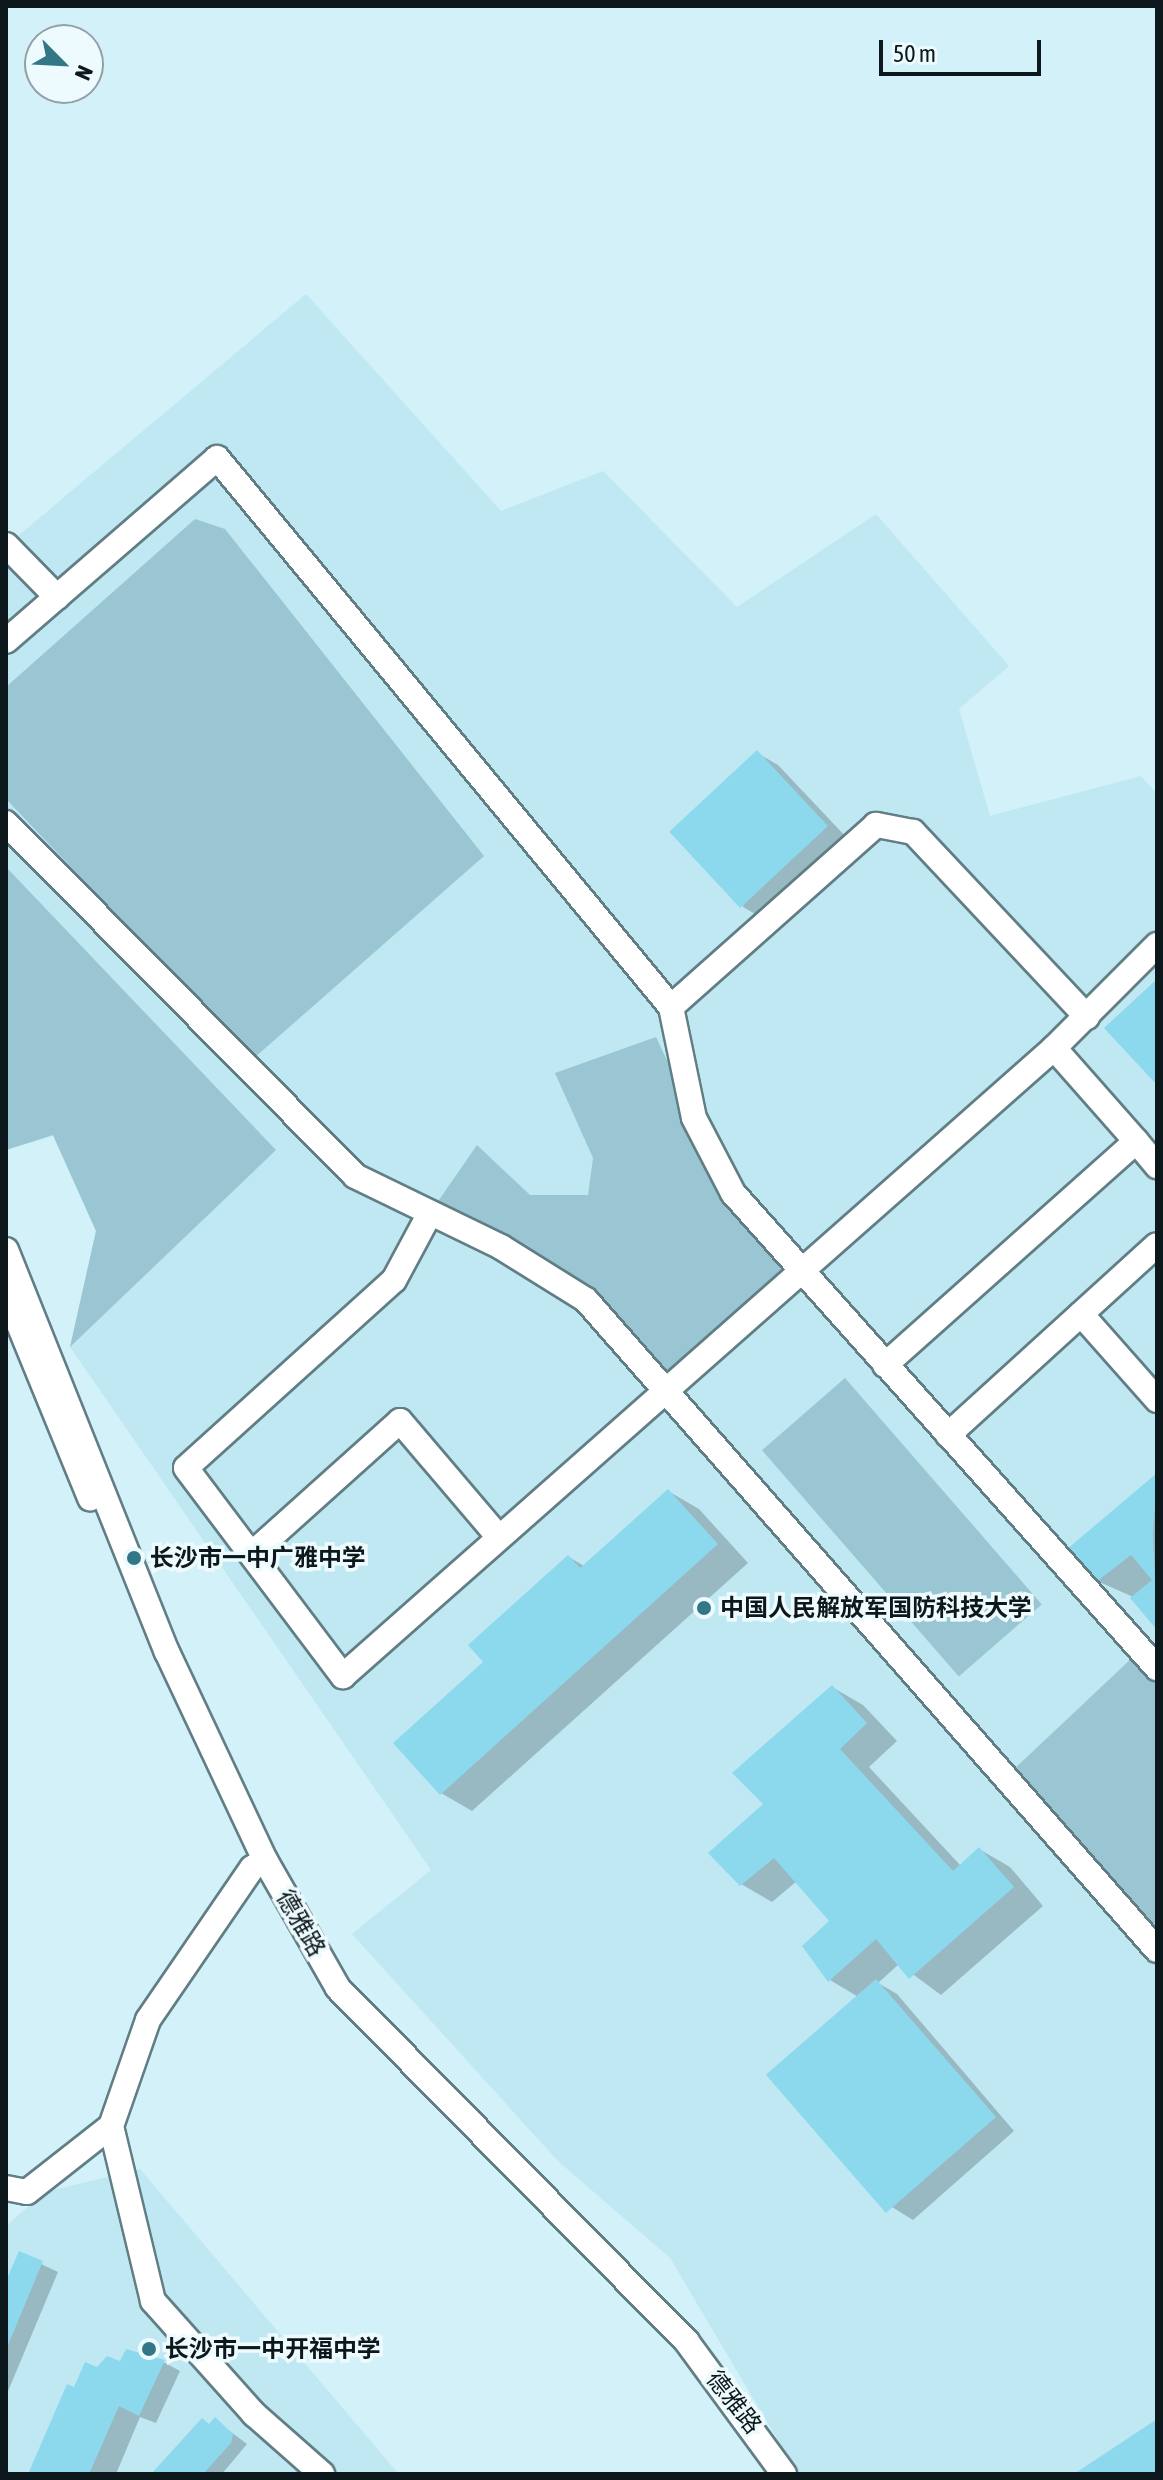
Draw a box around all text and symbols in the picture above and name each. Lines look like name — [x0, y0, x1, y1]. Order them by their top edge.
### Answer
north arrow — [24, 24, 104, 104]
scale bar — [883, 24, 1045, 74]
text: 50 m — [893, 40, 936, 67]
text: N — [70, 62, 99, 84]
place label: 长沙市一中广雅中学 — [150, 1544, 366, 1572]
marker: 长沙市一中广雅中学 — [125, 1549, 143, 1567]
place label: 中国人民解放军国防科技大学 — [720, 1594, 1032, 1622]
marker: 中国人民解放军国防科技大学 — [695, 1599, 713, 1617]
street label: 德雅路 — [271, 1885, 331, 1961]
place label: 长沙市一中开福中学 — [165, 2335, 381, 2363]
marker: 长沙市一中开福中学 — [140, 2340, 158, 2358]
street label: 德雅路 — [700, 2365, 768, 2439]

